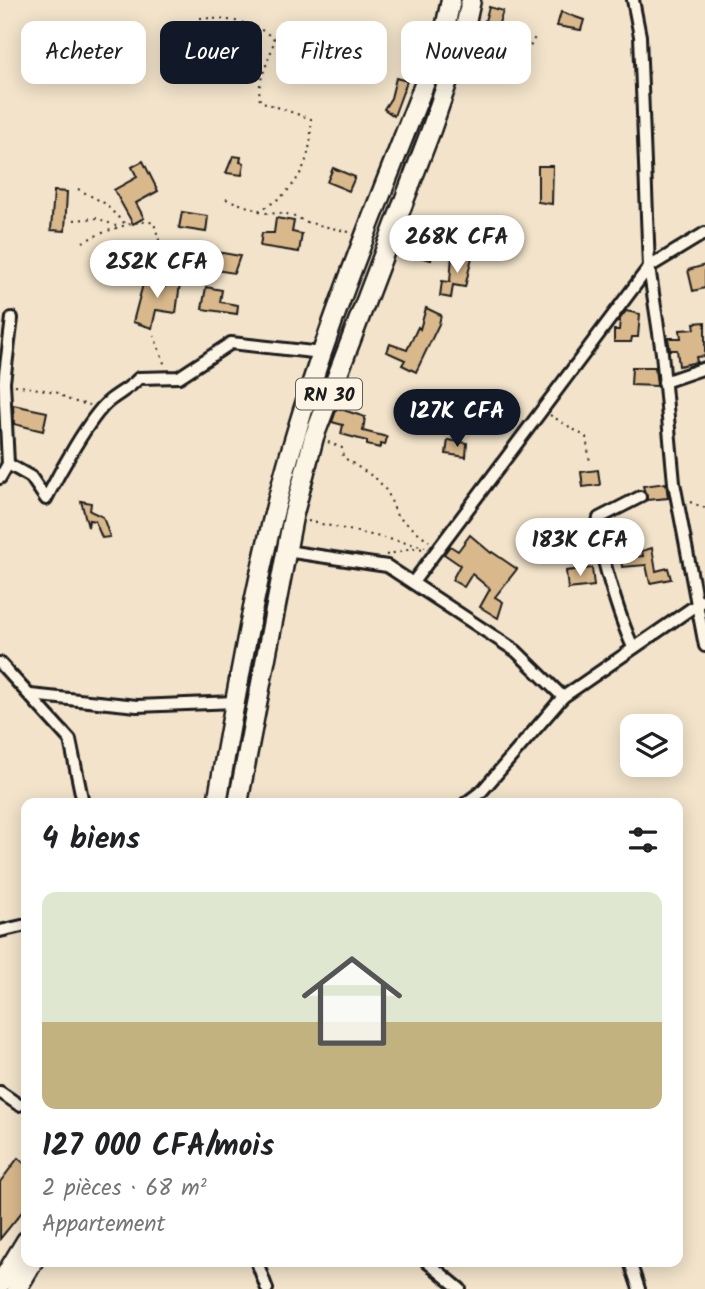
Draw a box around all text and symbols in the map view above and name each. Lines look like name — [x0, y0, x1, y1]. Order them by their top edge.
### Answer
chip: Acheter — [21, 21, 146, 84]
chip: Louer — [160, 21, 262, 84]
chip: Filtres — [276, 21, 387, 84]
chip: Nouveau — [401, 21, 531, 84]
pin: 268K CFA — [385, 216, 529, 275]
text: 268K CFA — [405, 220, 509, 256]
pin: 252K CFA — [85, 240, 229, 300]
text: 252K CFA — [106, 245, 208, 281]
road number: RN 30 — [296, 378, 362, 410]
pin: 127K CFA — [385, 390, 529, 449]
text: 127K CFA — [409, 394, 505, 430]
pin: 183K CFA — [508, 518, 652, 578]
text: 183K CFA — [532, 523, 628, 559]
map controls — [620, 714, 683, 777]
button: layers — [620, 714, 683, 777]
text: 4 biens — [42, 816, 140, 864]
icon: filters — [624, 821, 662, 859]
icon: home — [289, 938, 415, 1064]
text: 127 000 CFA/mois — [42, 1123, 274, 1171]
text: 2 pièces · 68 m² — [42, 1171, 207, 1207]
text: Appartement — [42, 1207, 165, 1243]

